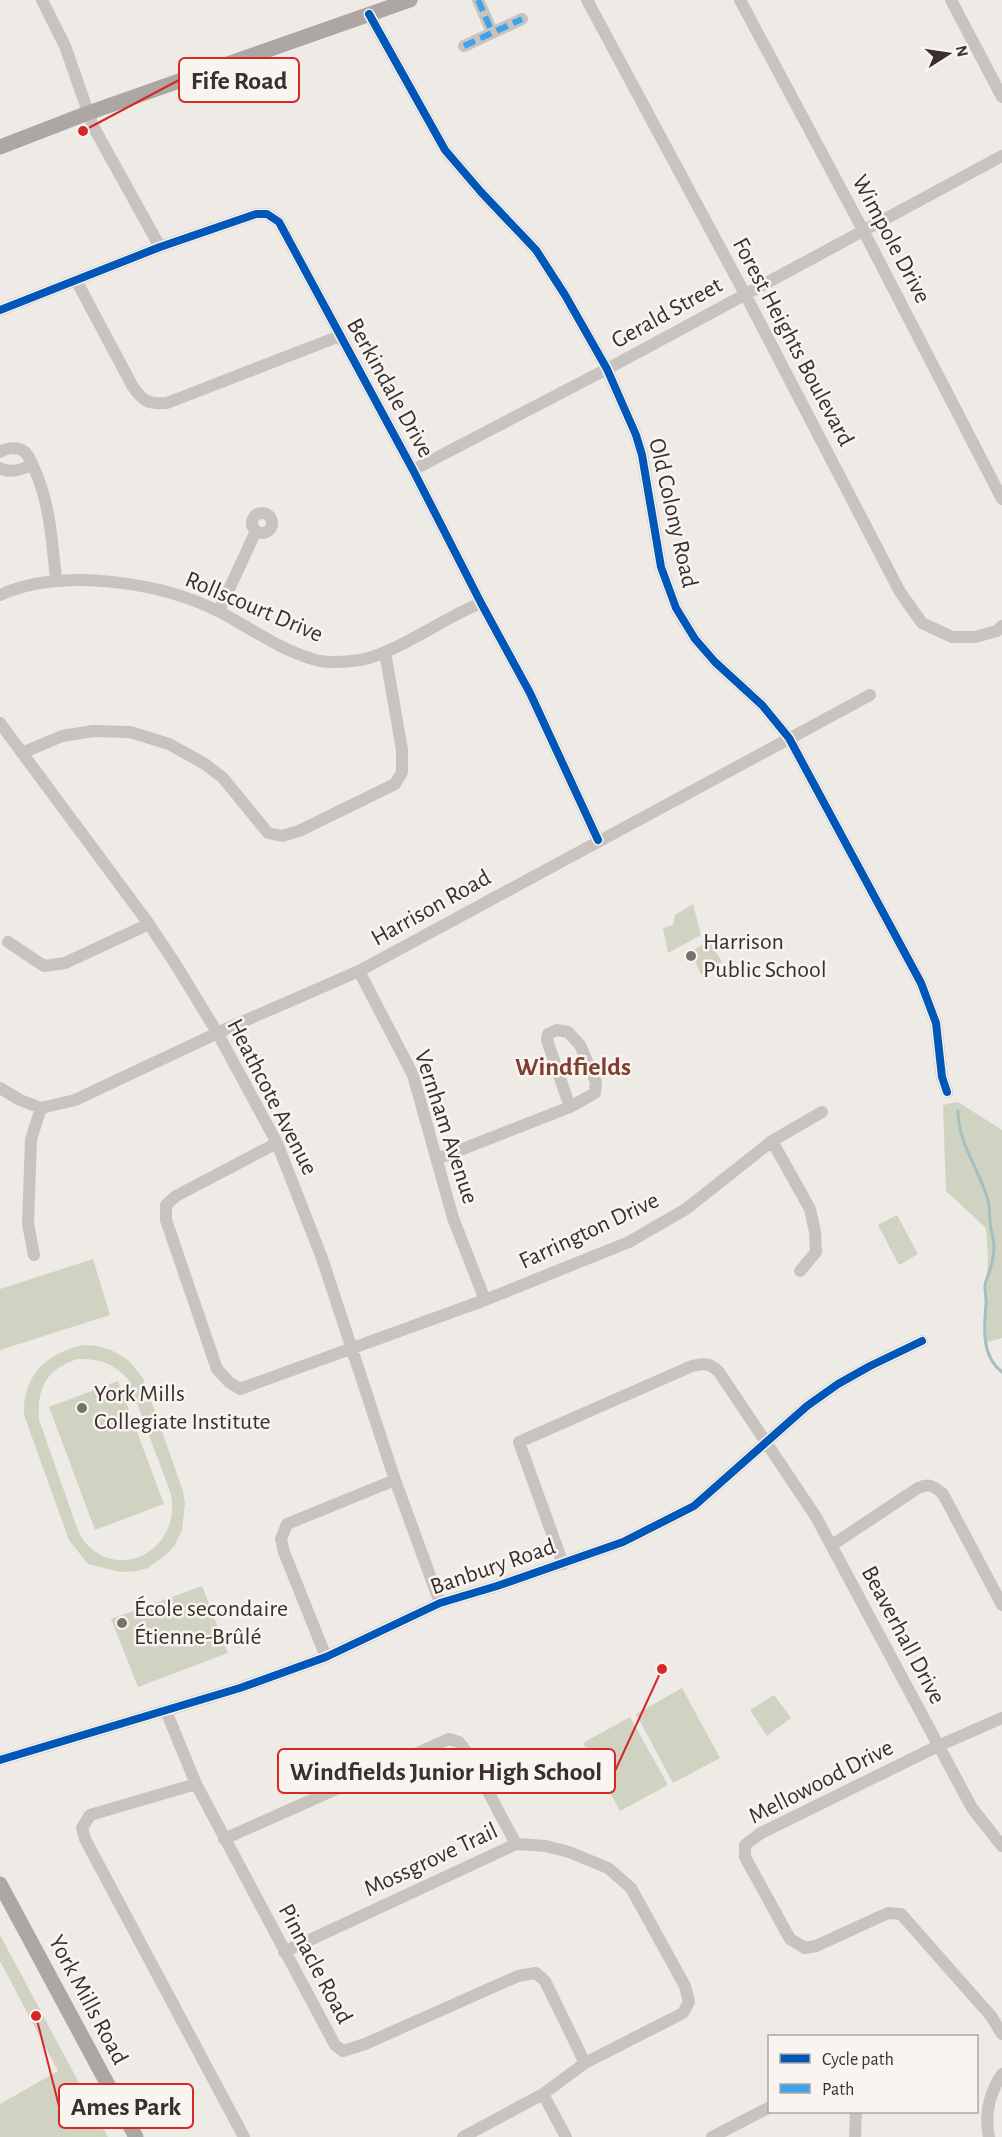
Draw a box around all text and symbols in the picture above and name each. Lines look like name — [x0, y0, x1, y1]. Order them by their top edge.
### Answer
north arrow — [918, 24, 978, 84]
text: N — [953, 44, 971, 58]
callout: Fife Road — [179, 58, 299, 102]
text: Fife Road — [191, 68, 288, 94]
street label: Wimpole Drive — [847, 171, 935, 307]
street label: Forest Heights Boulevard — [728, 234, 858, 450]
street label: Gerald Street — [608, 273, 727, 353]
street label: Berkindale Drive — [342, 314, 438, 462]
street label: Old Colony Road — [644, 436, 702, 590]
street label: Rollscourt Drive — [182, 567, 326, 647]
street label: Harrison Road — [367, 865, 495, 951]
place label: Harrison Public School — [703, 930, 827, 982]
marker: Harrison Public School — [684, 949, 698, 963]
street label: Heathcote Avenue — [222, 1015, 322, 1179]
street label: Vernham Avenue — [410, 1047, 482, 1207]
district label: Windfields — [515, 1054, 631, 1080]
street label: Farrington Drive — [515, 1188, 663, 1274]
place label: York Mills Collegiate Institute — [94, 1382, 271, 1434]
marker: York Mills Collegiate Institute — [75, 1401, 89, 1415]
street label: Banbury Road — [427, 1534, 559, 1600]
street label: Beaverhall Drive — [857, 1562, 949, 1708]
place label: École secondaire Étienne-Brûlé — [134, 1595, 288, 1649]
marker: École secondaire Étienne-Brûlé — [115, 1616, 129, 1630]
street label: Mellowood Drive — [745, 1735, 897, 1829]
callout: Windfields Junior High School — [278, 1749, 615, 1793]
text: Windfields Junior High School — [290, 1759, 602, 1785]
street label: Mossgrove Trail — [361, 1819, 501, 1901]
street label: Pinnacle Road — [273, 1900, 357, 2028]
street label: York Mills Road — [44, 1931, 132, 2069]
legend — [768, 2035, 978, 2113]
text: Cycle path — [822, 2051, 894, 2069]
text: Path — [822, 2081, 854, 2099]
callout: Ames Park — [59, 2084, 193, 2128]
text: Ames Park — [71, 2094, 181, 2120]

